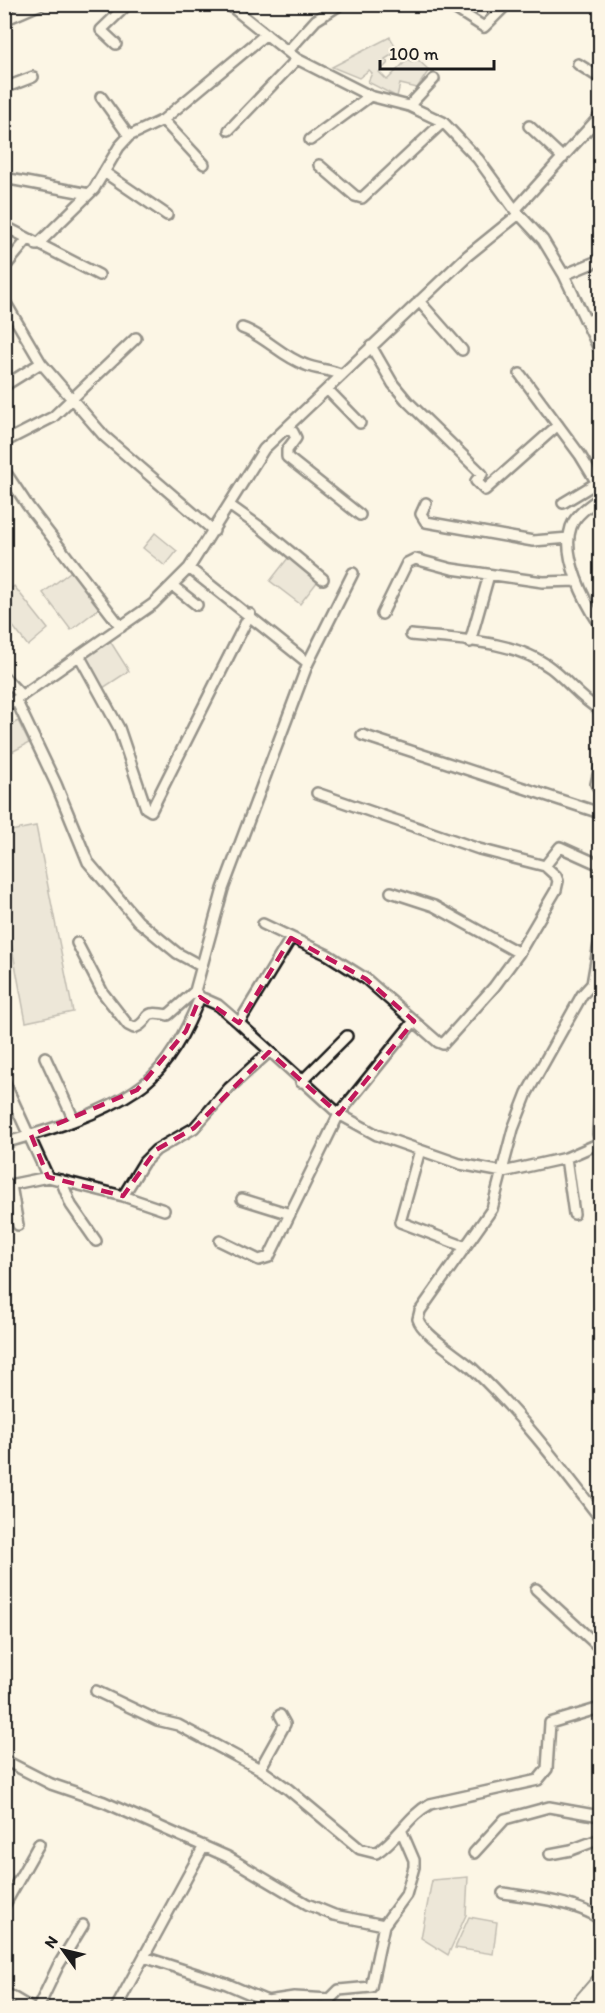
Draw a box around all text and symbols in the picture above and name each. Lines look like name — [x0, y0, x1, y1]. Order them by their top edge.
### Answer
scale bar — [380, 33, 494, 71]
text: 100 m — [389, 43, 439, 65]
north arrow — [33, 1920, 93, 1980]
text: N — [40, 1932, 62, 1952]

